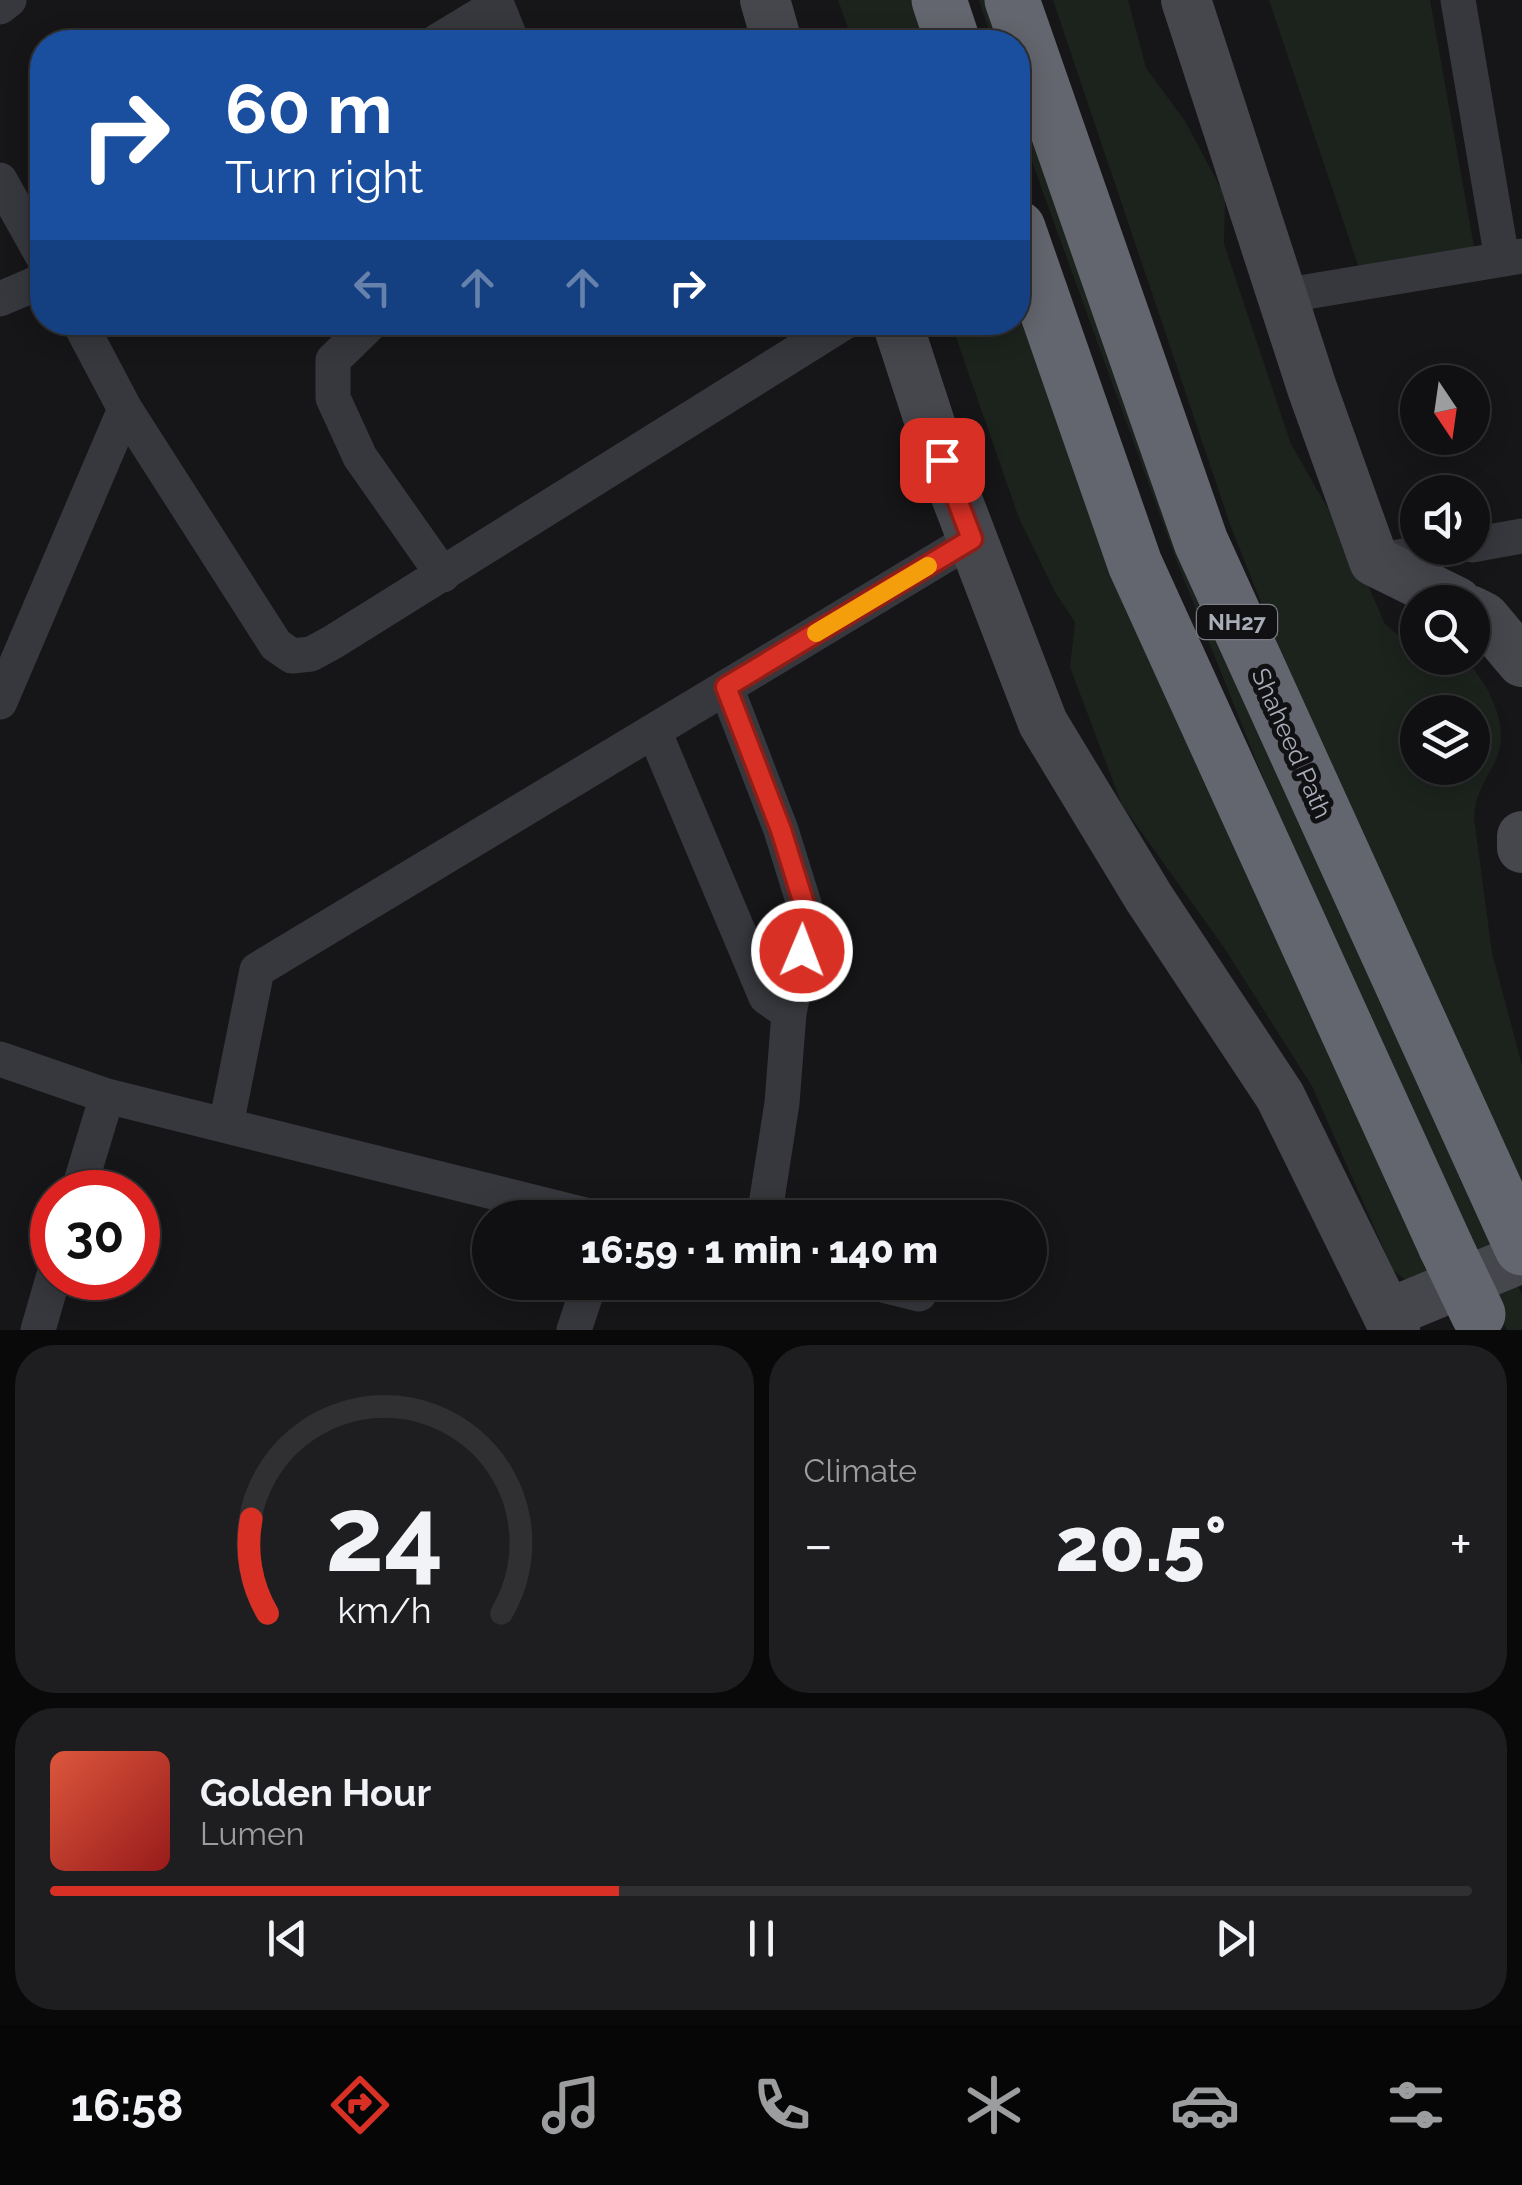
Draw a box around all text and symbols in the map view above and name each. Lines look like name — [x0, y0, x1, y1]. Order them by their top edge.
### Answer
text: 60 m — [225, 67, 392, 149]
icon: right — [60, 70, 190, 200]
text: Turn right — [225, 151, 423, 204]
icon: left — [345, 260, 400, 315]
icon: ahead — [450, 260, 505, 315]
icon: ahead — [555, 260, 610, 315]
icon: right — [660, 260, 715, 315]
north arrow — [1400, 365, 1490, 455]
map controls — [1400, 365, 1490, 785]
pin — [900, 418, 985, 503]
icon: arrive — [915, 433, 970, 488]
button: sound — [1400, 475, 1490, 565]
button: search — [1400, 585, 1490, 675]
road number: NH27 — [1197, 605, 1277, 639]
street label: Shaheed Path — [1246, 663, 1338, 823]
button: layers — [1400, 695, 1490, 785]
position arrow — [750, 899, 854, 1003]
speed limit sign: 30 — [30, 1170, 160, 1300]
text: 16:59 · 1 min · 140 m — [581, 1227, 938, 1272]
text: Climate — [804, 1452, 917, 1489]
text: 24 — [325, 1473, 443, 1595]
text: 20.5° — [1056, 1500, 1227, 1589]
text: − — [804, 1512, 833, 1577]
text: + — [1449, 1512, 1472, 1577]
text: km/h — [337, 1589, 431, 1631]
text: Golden Hour — [200, 1770, 431, 1815]
text: Lumen — [200, 1815, 304, 1852]
icon: previous — [260, 1911, 315, 1966]
icon: pause — [734, 1911, 789, 1966]
icon: next — [1208, 1911, 1263, 1966]
icon: directions — [325, 2070, 395, 2140]
icon: music — [536, 2070, 606, 2140]
icon: phone — [747, 2070, 817, 2140]
icon: climate — [959, 2070, 1029, 2140]
icon: car — [1170, 2070, 1240, 2140]
icon: filters — [1381, 2070, 1451, 2140]
text: 16:58 — [71, 2079, 183, 2132]

